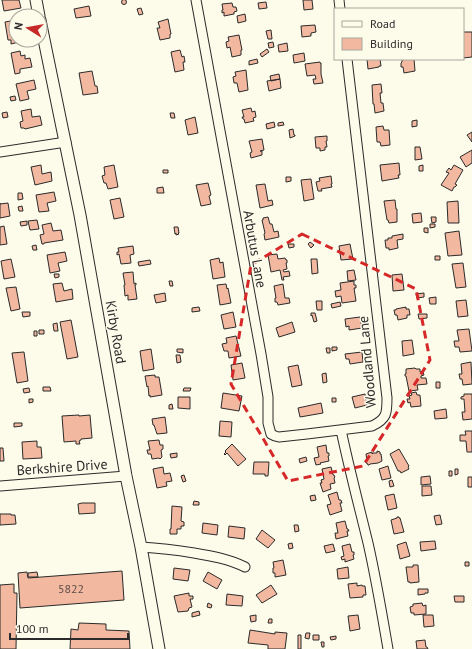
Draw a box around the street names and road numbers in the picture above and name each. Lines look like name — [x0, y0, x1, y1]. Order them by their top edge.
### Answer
street label: Arbutus Lane — [239, 209, 271, 289]
street label: Kirby Road — [102, 299, 130, 365]
street label: Woodland Lane — [354, 315, 380, 409]
street label: Berkshire Drive — [16, 455, 108, 479]

